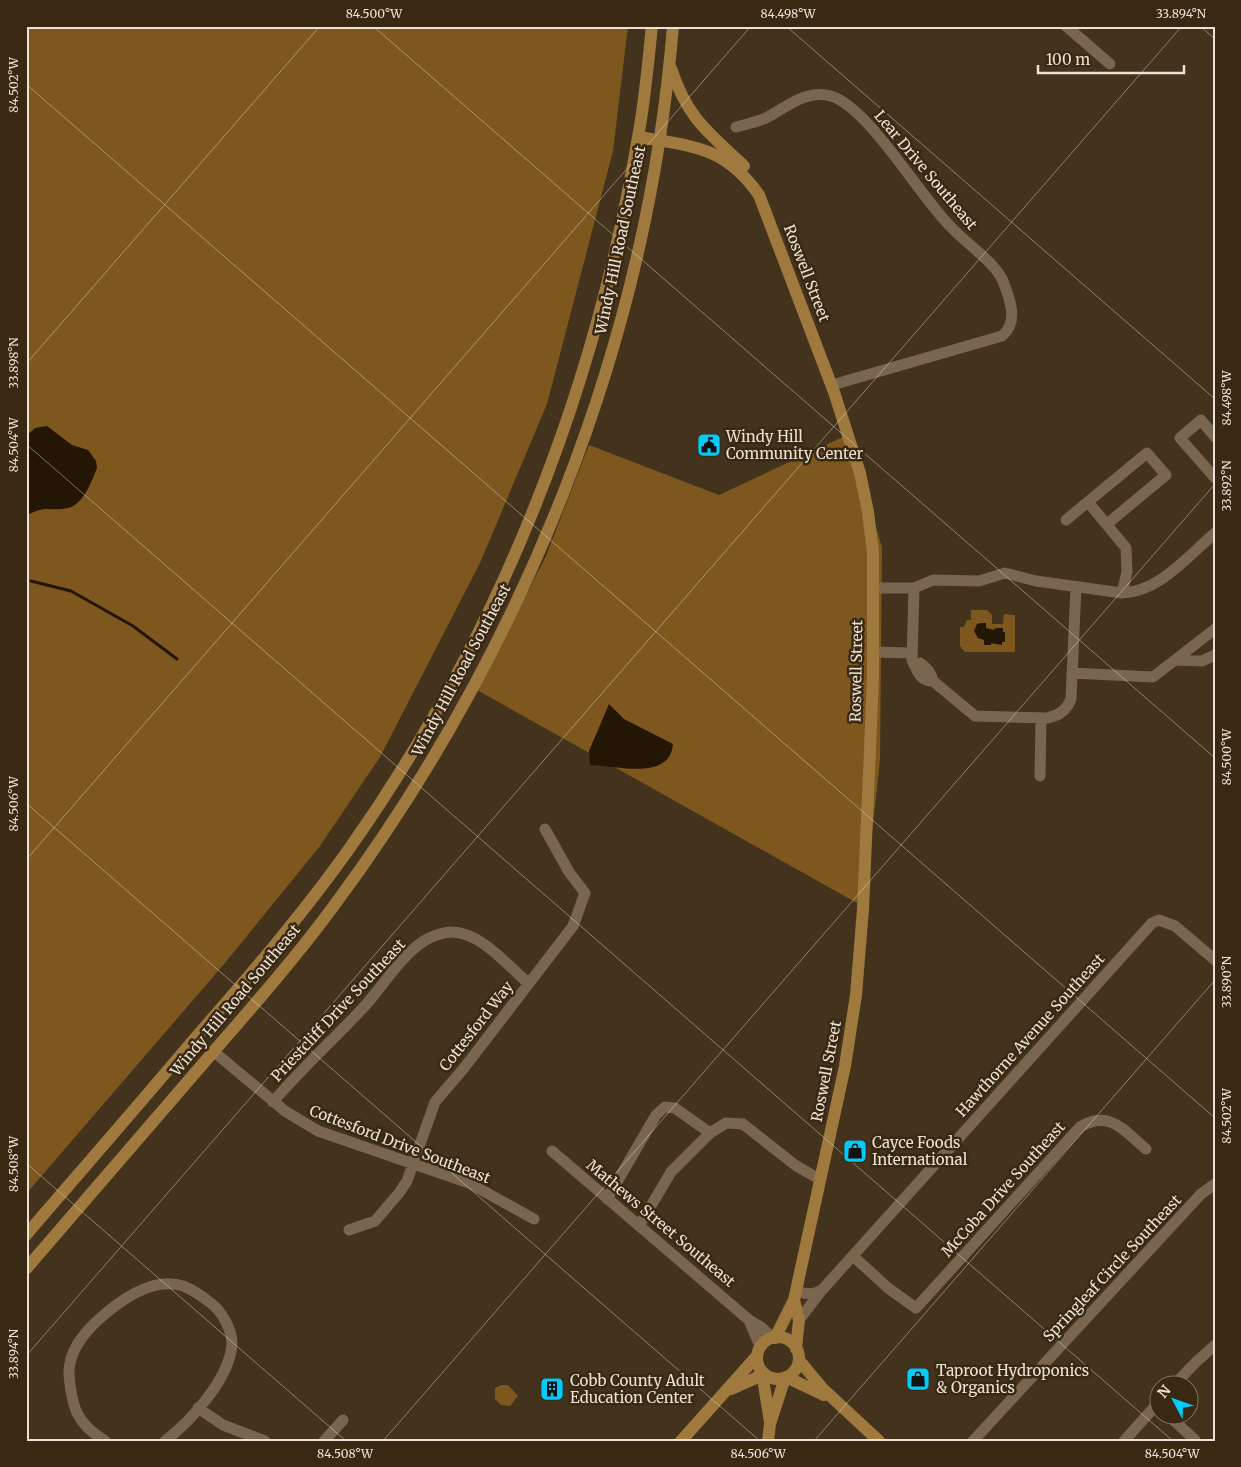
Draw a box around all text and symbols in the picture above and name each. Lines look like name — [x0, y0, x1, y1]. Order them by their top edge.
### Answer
text: 84.500°W — [346, 6, 403, 21]
text: 84.498°W — [760, 6, 817, 21]
text: 33.894°N — [1156, 6, 1207, 21]
scale bar — [1038, 42, 1185, 74]
text: 100 m — [1046, 50, 1090, 69]
text: 84.502°W — [6, 56, 21, 113]
street label: Lear Drive Southeast — [871, 106, 982, 234]
street label: Windy Hill Road Southeast — [591, 144, 649, 337]
street label: Roswell Street — [780, 222, 834, 324]
text: 33.898°N — [6, 337, 21, 389]
text: 84.498°W — [1219, 369, 1234, 426]
text: 84.504°W — [6, 417, 21, 472]
place label: Windy Hill Community Center — [725, 427, 863, 463]
public building icon: Windy Hill Community Center — [696, 432, 722, 458]
text: 33.892°N — [1219, 460, 1234, 511]
street label: Windy Hill Road Southeast — [407, 580, 515, 760]
street label: Roswell Street — [846, 619, 866, 722]
text: 84.500°W — [1219, 728, 1234, 785]
text: 84.506°W — [6, 775, 21, 832]
street label: Windy Hill Road Southeast — [165, 920, 304, 1081]
street label: Priestcliff Drive Southeast — [267, 935, 409, 1085]
street label: Hawthorne Avenue Southeast — [952, 949, 1109, 1121]
text: 33.890°N — [1219, 955, 1234, 1008]
street label: Cottesford Way — [435, 977, 517, 1075]
street label: Roswell Street — [807, 1019, 845, 1123]
text: 84.502°W — [1219, 1087, 1234, 1144]
street label: Cottesford Drive Southeast — [307, 1101, 493, 1187]
street label: McCoba Drive Southeast — [937, 1117, 1069, 1261]
place label: Cayce Foods International — [872, 1133, 968, 1169]
text: 84.508°W — [6, 1135, 21, 1192]
shop icon: Cayce Foods International — [842, 1138, 868, 1164]
street label: Mathews Street Southeast — [583, 1155, 739, 1291]
street label: Springleaf Circle Southeast — [1039, 1190, 1185, 1345]
text: 33.894°N — [6, 1328, 21, 1379]
place label: Taproot Hydroponics & Organics — [936, 1361, 1089, 1397]
shop icon: Taproot Hydroponics & Organics — [905, 1366, 931, 1392]
place label: Cobb County Adult Education Center — [570, 1371, 705, 1407]
north arrow — [1148, 1374, 1198, 1424]
building icon: Cobb County Adult Education Center — [539, 1376, 565, 1402]
text: N — [1154, 1381, 1175, 1402]
text: 84.508°W — [317, 1446, 374, 1461]
text: 84.506°W — [730, 1446, 787, 1461]
text: 84.504°W — [1145, 1446, 1200, 1461]

